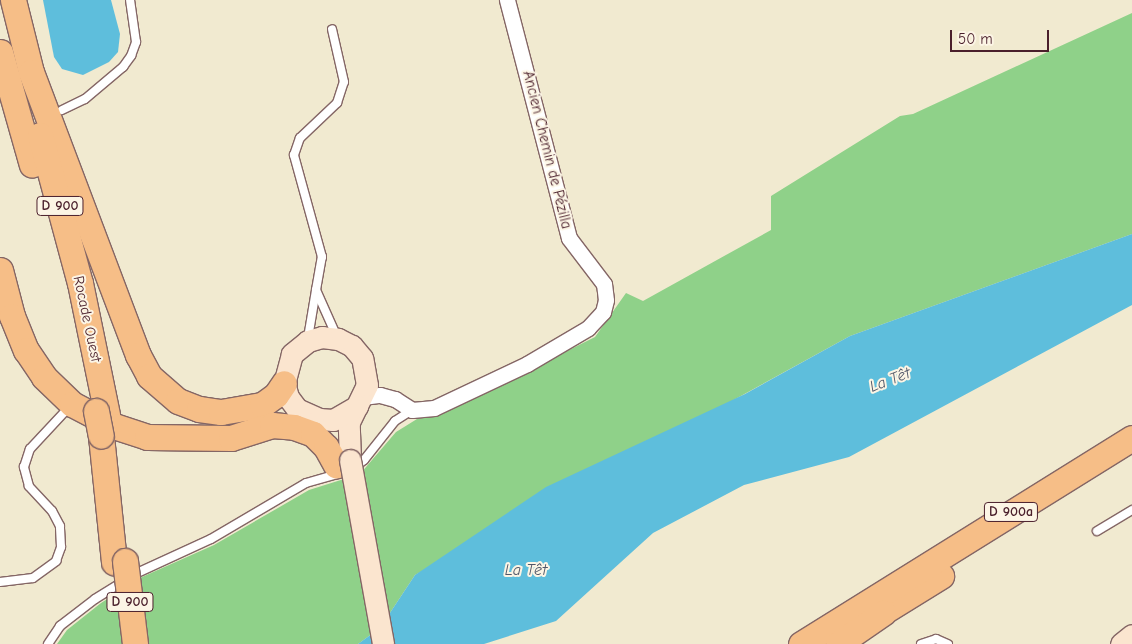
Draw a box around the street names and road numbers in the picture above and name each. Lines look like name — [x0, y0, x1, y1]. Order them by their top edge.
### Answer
street label: Ancien Chemin de Pézilla — [519, 69, 575, 231]
road number: D 900 — [36, 195, 84, 218]
street label: Rocade Ouest — [69, 274, 105, 364]
road number: D 900a — [984, 501, 1038, 524]
road number: D 900 — [106, 590, 154, 614]

